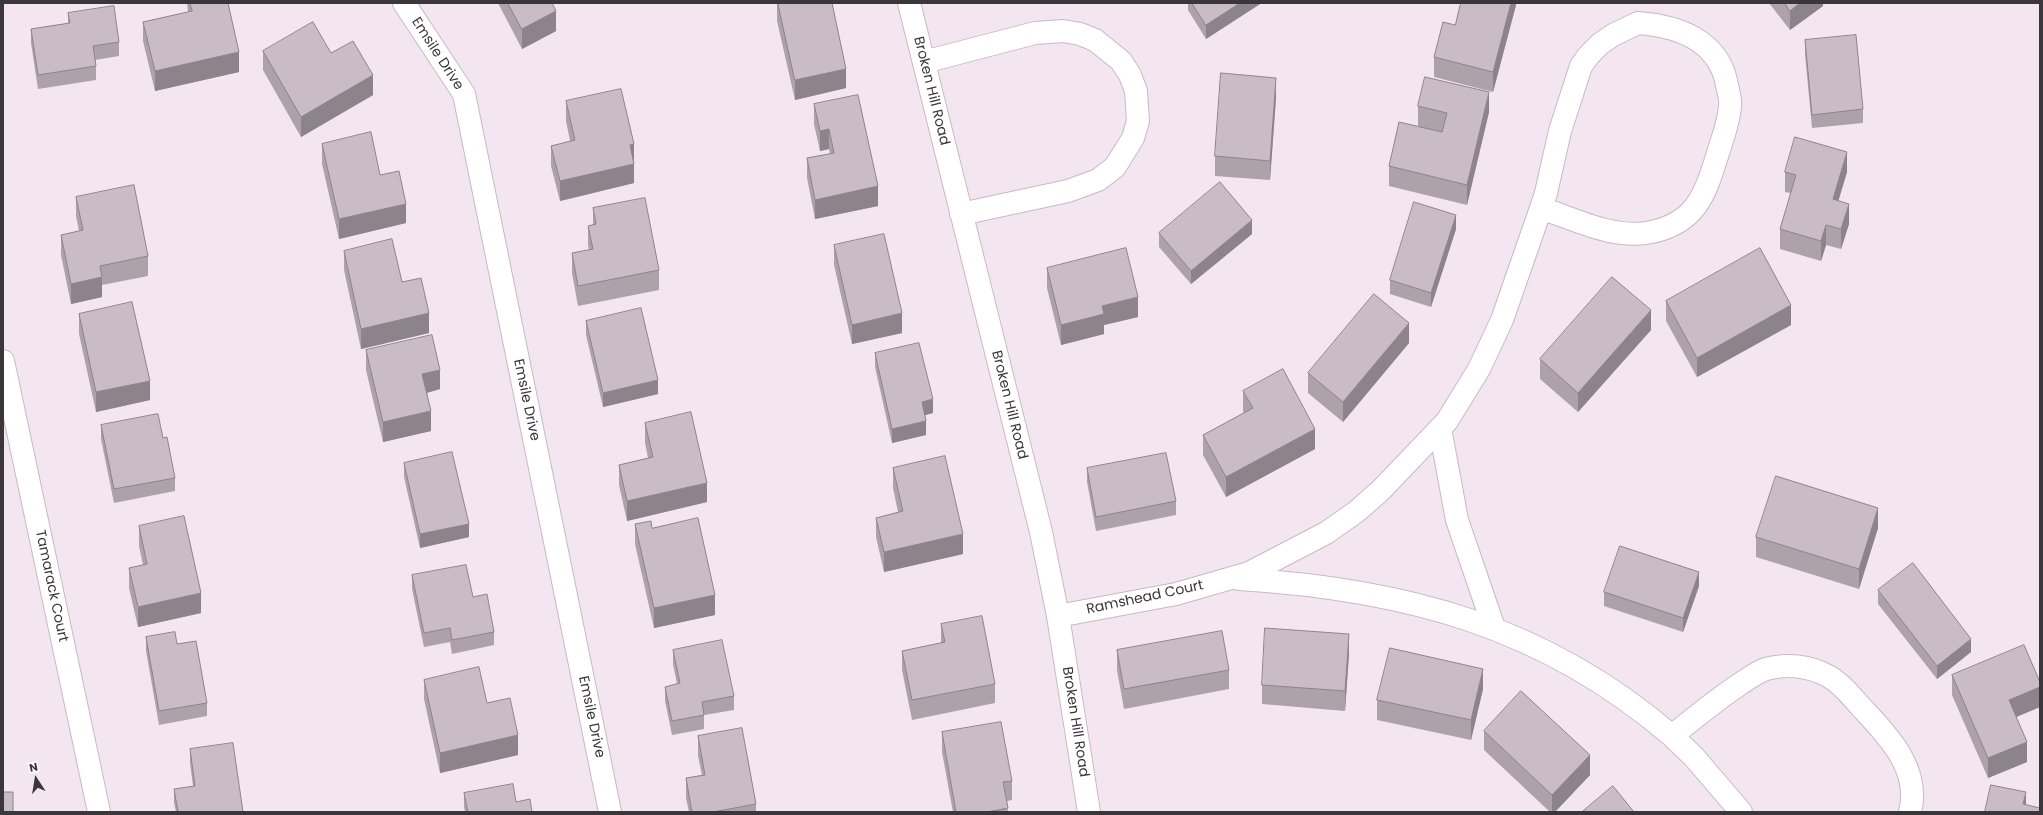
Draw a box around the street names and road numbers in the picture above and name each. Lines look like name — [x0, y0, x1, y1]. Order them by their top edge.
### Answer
street label: Emsile Drive — [407, 14, 467, 94]
street label: Broken Hill Road — [909, 35, 953, 147]
street label: Broken Hill Road — [987, 349, 1031, 461]
street label: Emsile Drive — [509, 358, 543, 442]
street label: Tamarack Court — [31, 528, 71, 644]
street label: Ramshead Court — [1085, 577, 1205, 619]
street label: Broken Hill Road — [1058, 666, 1092, 778]
street label: Emsile Drive — [574, 675, 608, 759]

